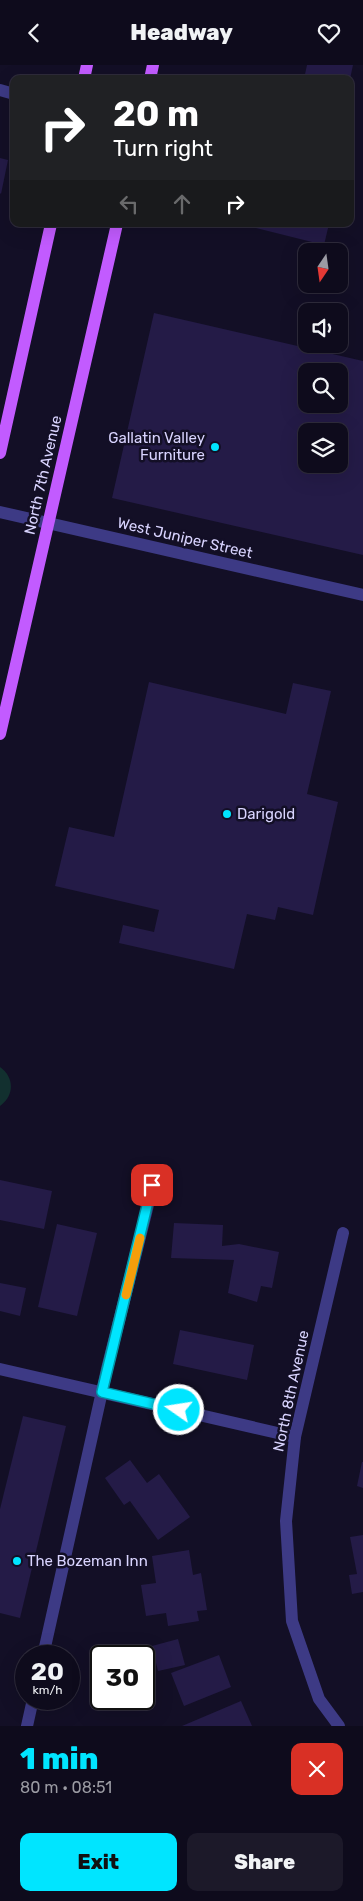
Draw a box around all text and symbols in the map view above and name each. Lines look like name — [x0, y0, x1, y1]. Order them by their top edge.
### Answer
icon: back — [20, 19, 48, 47]
text: Headway — [130, 19, 233, 46]
icon: heart — [315, 19, 343, 47]
text: 20 m — [113, 93, 199, 135]
icon: right — [30, 95, 95, 160]
text: Turn right — [113, 135, 213, 162]
icon: left — [115, 190, 143, 218]
icon: ahead — [168, 190, 196, 218]
icon: right — [221, 190, 249, 218]
north arrow — [298, 243, 348, 293]
map controls — [298, 243, 348, 473]
button: sound — [298, 303, 348, 353]
button: search — [298, 363, 348, 413]
street label: North 7th Avenue — [21, 414, 65, 536]
button: layers — [298, 423, 348, 473]
place label: Gallatin Valley Furniture — [108, 429, 205, 464]
marker: Gallatin Valley Furniture — [209, 441, 221, 453]
street label: West Juniper Street — [116, 514, 254, 562]
place label: Darigold — [237, 805, 295, 823]
marker: Darigold — [221, 808, 233, 820]
pin — [131, 1164, 173, 1206]
icon: arrive — [138, 1171, 166, 1199]
street label: North 8th Avenue — [269, 1329, 313, 1453]
position arrow — [152, 1383, 204, 1435]
place label: The Bozeman Inn — [27, 1552, 148, 1570]
marker: The Bozeman Inn — [11, 1555, 23, 1567]
speed limit sign: 30 — [90, 1645, 155, 1710]
text: 20 — [31, 1657, 64, 1686]
text: km/h — [33, 1683, 62, 1697]
text: 1 min — [20, 1741, 98, 1777]
button: close — [291, 1743, 343, 1795]
text: 80 m · 08:51 — [20, 1778, 112, 1797]
button: Exit — [20, 1833, 177, 1891]
button: Share — [187, 1833, 343, 1891]

